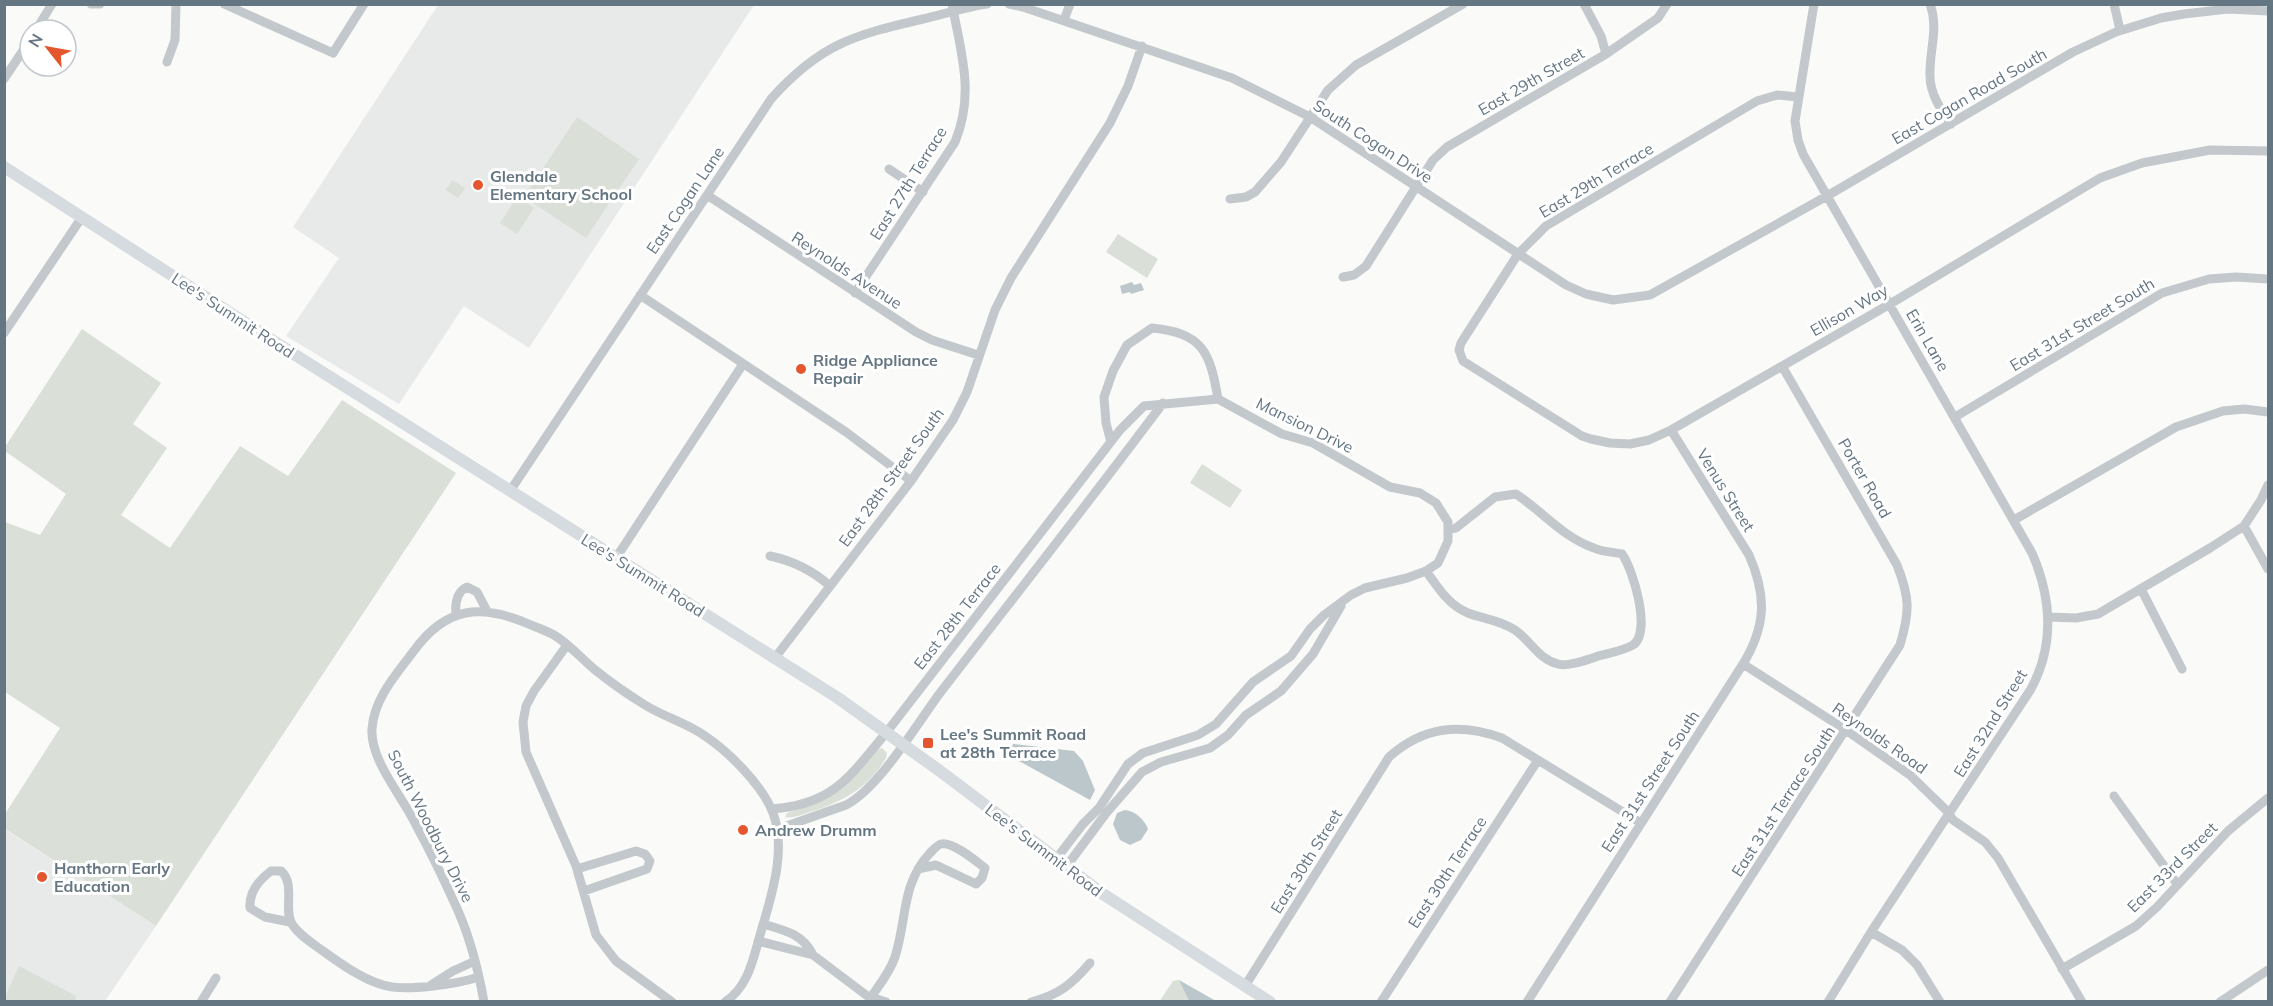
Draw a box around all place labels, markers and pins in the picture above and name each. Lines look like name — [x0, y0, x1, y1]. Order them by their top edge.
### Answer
place label: Glendale Elementary School — [490, 166, 632, 204]
marker: Glendale Elementary School — [471, 178, 485, 192]
place label: Ridge Appliance Repair — [813, 350, 938, 388]
marker: Ridge Appliance Repair — [794, 362, 808, 376]
place label: Lee's Summit Road at 28th Terrace — [940, 724, 1086, 762]
marker: Lee's Summit Road at 28th Terrace — [921, 736, 935, 750]
place label: Andrew Drumm — [755, 820, 877, 840]
marker: Andrew Drumm — [736, 823, 750, 837]
place label: Hanthorn Early Education — [54, 858, 170, 896]
marker: Hanthorn Early Education — [35, 870, 49, 884]

